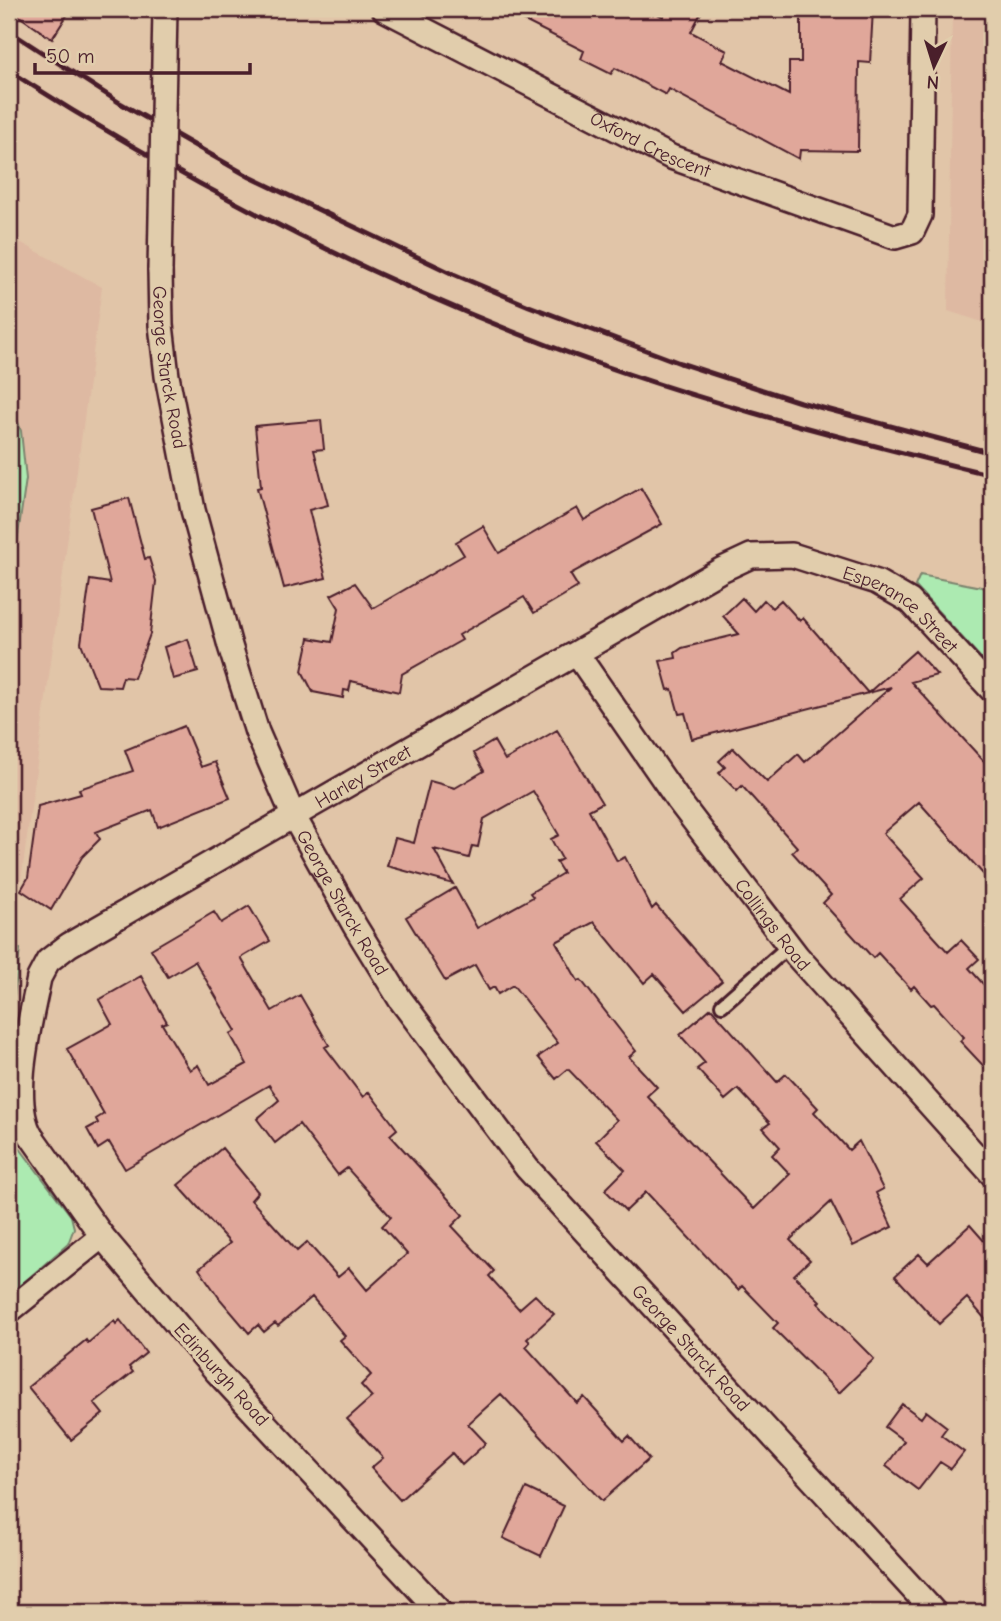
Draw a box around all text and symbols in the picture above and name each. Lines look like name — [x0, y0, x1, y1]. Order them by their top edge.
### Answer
scale bar — [35, 32, 250, 76]
north arrow — [900, 32, 970, 102]
text: 50 m — [46, 44, 95, 68]
text: N — [926, 71, 940, 93]
street label: Oxford Crescent — [586, 107, 714, 182]
street label: George Starck Road — [148, 286, 191, 451]
street label: Esperance Street — [840, 562, 962, 658]
street label: Harley Street — [311, 740, 416, 813]
street label: George Starck Road — [292, 826, 393, 980]
street label: Collings Road — [730, 874, 815, 975]
street label: George Starck Road — [627, 1280, 754, 1416]
street label: Edinburgh Road — [169, 1319, 273, 1431]

